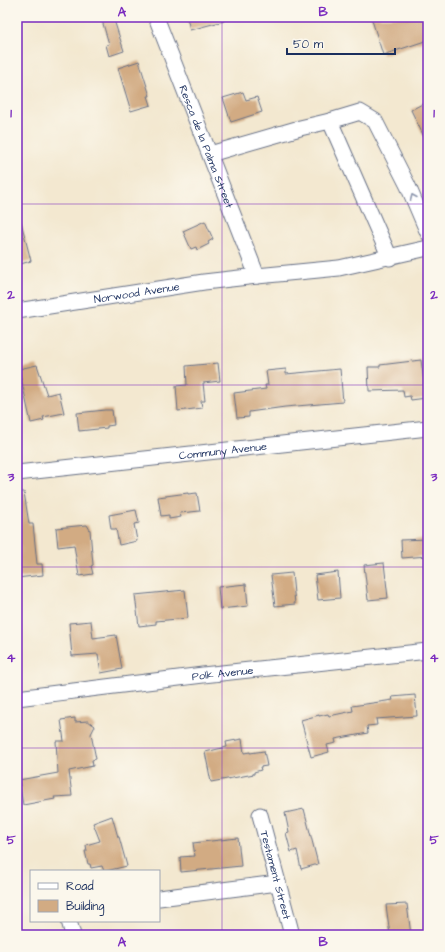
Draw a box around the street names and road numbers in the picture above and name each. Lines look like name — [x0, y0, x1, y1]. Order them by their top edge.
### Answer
street label: Resca de la Palma Street — [176, 83, 237, 211]
street label: Norwood Avenue — [93, 278, 180, 306]
street label: Communy Avenue — [178, 438, 268, 463]
street label: Polk Avenue — [191, 662, 254, 684]
street label: Testament Street — [257, 829, 295, 921]

